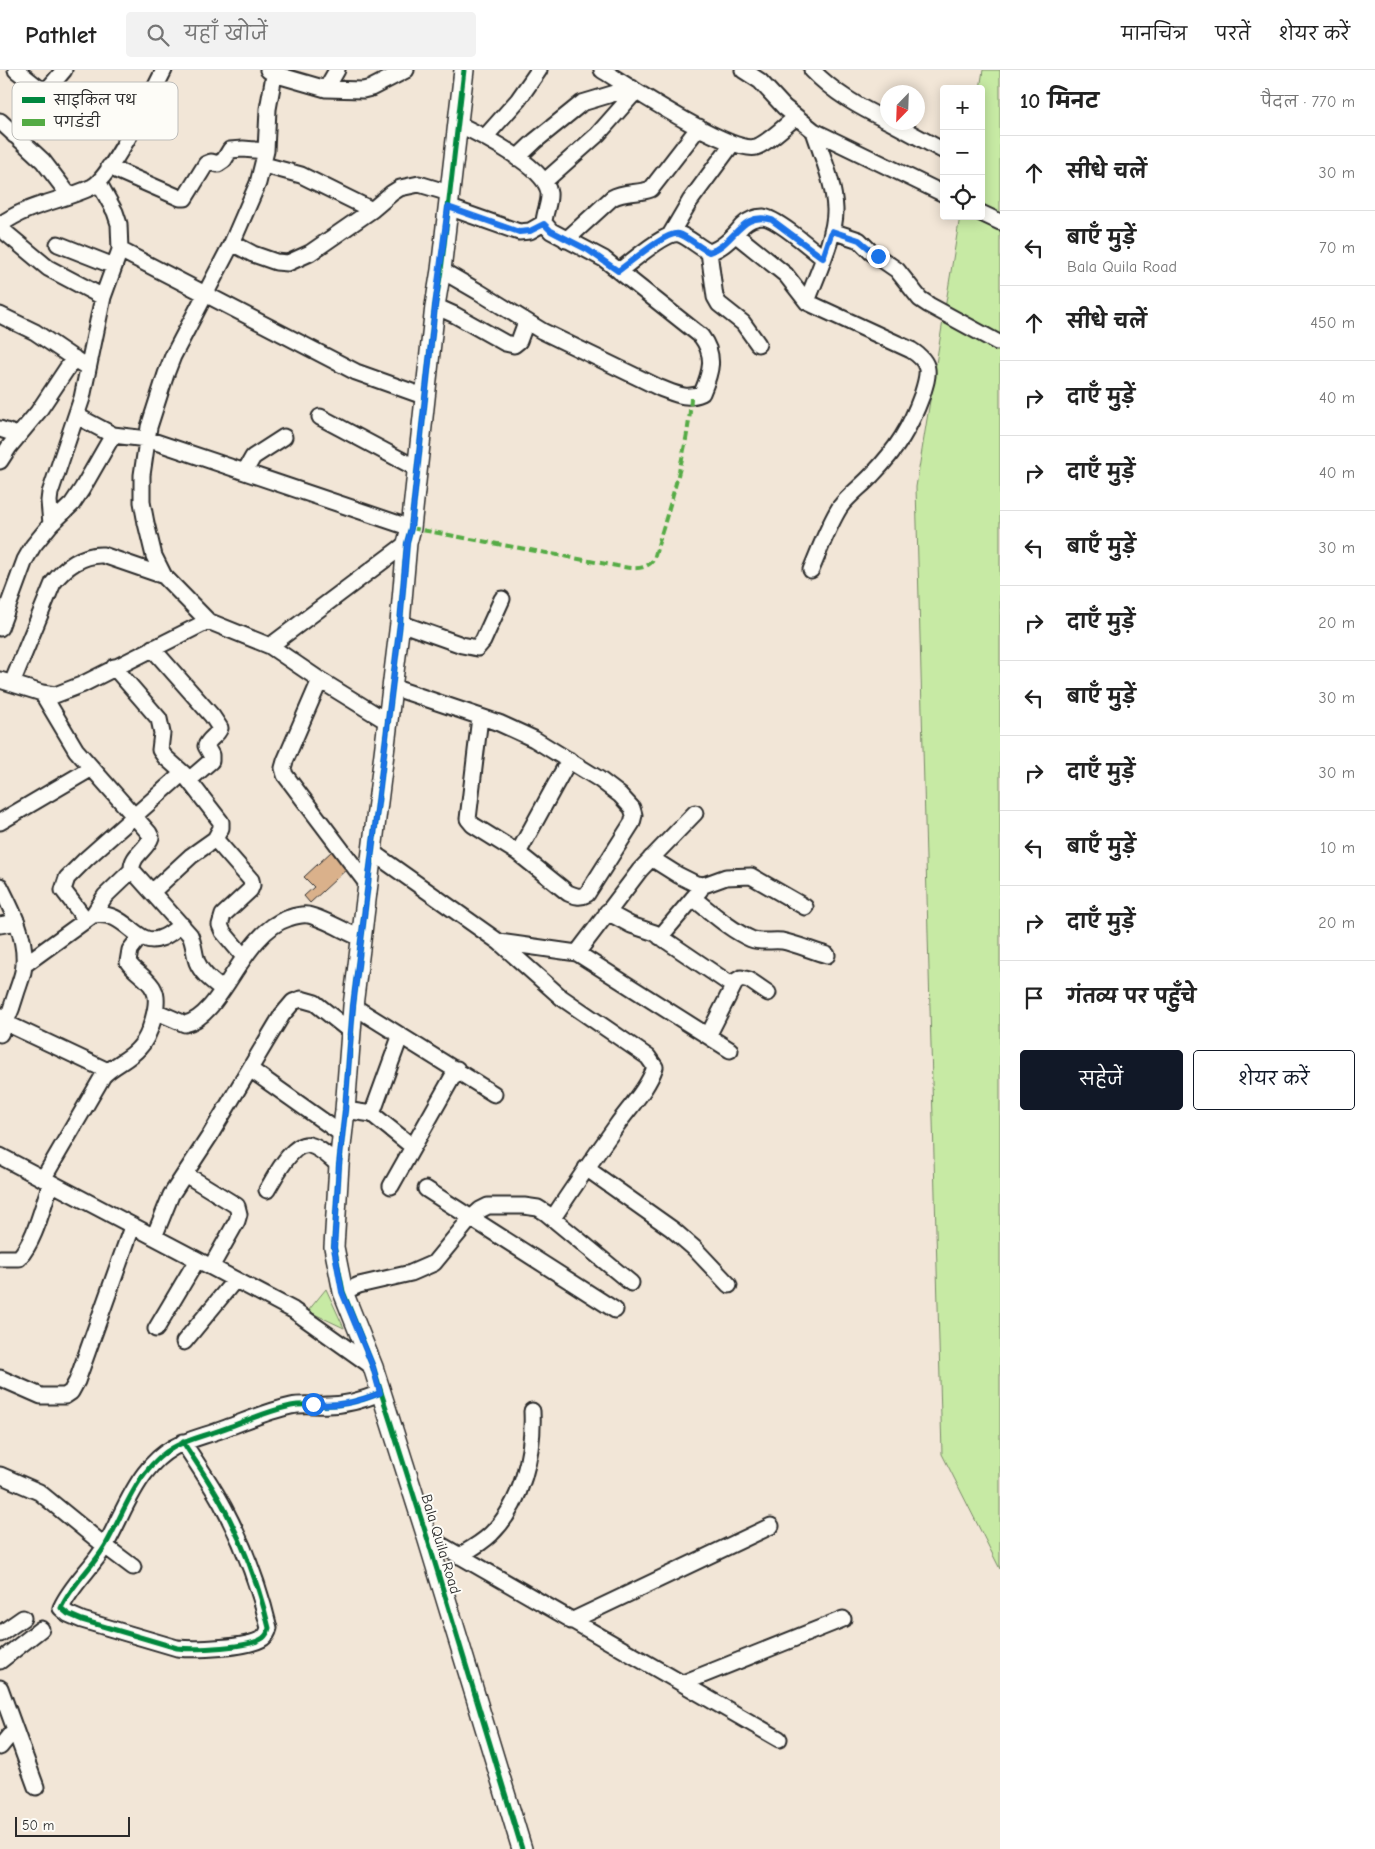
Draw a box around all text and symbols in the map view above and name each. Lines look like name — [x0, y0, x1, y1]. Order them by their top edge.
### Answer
search box — [126, 12, 476, 57]
text: Pathlet — [25, 21, 96, 49]
icon: search — [144, 21, 172, 49]
text: यहाँ खोजें — [184, 23, 267, 45]
text: मानचित्र — [1121, 24, 1187, 45]
text: परतें — [1215, 24, 1251, 45]
text: शेयर करें — [1279, 24, 1350, 45]
legend — [12, 82, 178, 140]
north arrow — [880, 85, 925, 130]
map controls — [940, 85, 985, 220]
button: + — [940, 85, 985, 130]
text: साइकिल पथ — [53, 89, 137, 109]
text: 10 मिनट — [1020, 89, 1099, 113]
text: पैदल · 770 m — [1261, 93, 1355, 111]
text: पगडंडी — [53, 111, 101, 131]
button: − — [940, 130, 985, 175]
icon: ahead — [1020, 159, 1048, 187]
text: सीधे चलें — [1067, 161, 1147, 183]
text: 30 m — [1319, 164, 1355, 182]
button: locate — [940, 175, 985, 220]
text: बाएँ मुड़ें — [1067, 227, 1136, 249]
icon: left — [1020, 234, 1048, 262]
text: 70 m — [1319, 239, 1355, 257]
route end — [867, 245, 890, 268]
text: Bala Quila Road — [1067, 258, 1177, 276]
icon: ahead — [1020, 309, 1048, 337]
text: सीधे चलें — [1067, 311, 1147, 333]
text: 450 m — [1310, 314, 1355, 332]
icon: right — [1020, 384, 1048, 412]
text: दाएँ मुड़ें — [1067, 386, 1135, 408]
text: 40 m — [1319, 389, 1355, 407]
icon: right — [1020, 459, 1048, 487]
text: दाएँ मुड़ें — [1067, 461, 1135, 483]
text: 40 m — [1319, 464, 1355, 482]
icon: left — [1020, 534, 1048, 562]
text: बाएँ मुड़ें — [1067, 536, 1136, 558]
text: 30 m — [1319, 539, 1355, 557]
icon: right — [1020, 609, 1048, 637]
text: दाएँ मुड़ें — [1067, 611, 1135, 633]
text: 20 m — [1318, 614, 1355, 632]
icon: left — [1020, 684, 1048, 712]
text: बाएँ मुड़ें — [1067, 686, 1136, 708]
text: 30 m — [1319, 689, 1355, 707]
icon: right — [1020, 759, 1048, 787]
text: दाएँ मुड़ें — [1067, 761, 1135, 783]
text: 30 m — [1319, 764, 1355, 782]
icon: left — [1020, 834, 1048, 862]
text: बाएँ मुड़ें — [1067, 836, 1136, 858]
text: 10 m — [1320, 839, 1355, 857]
icon: right — [1020, 909, 1048, 937]
text: दाएँ मुड़ें — [1067, 911, 1135, 933]
text: 20 m — [1318, 914, 1355, 932]
icon: arrive — [1020, 984, 1048, 1012]
text: गंतव्य पर पहुँचे — [1067, 986, 1196, 1008]
button: सहेजें — [1020, 1050, 1183, 1110]
button: शेयर करें — [1193, 1050, 1355, 1110]
route start — [302, 1393, 325, 1416]
street label: Bala Quila Road — [417, 1492, 465, 1596]
scale bar — [15, 1814, 130, 1837]
text: 50 m — [22, 1817, 54, 1834]

